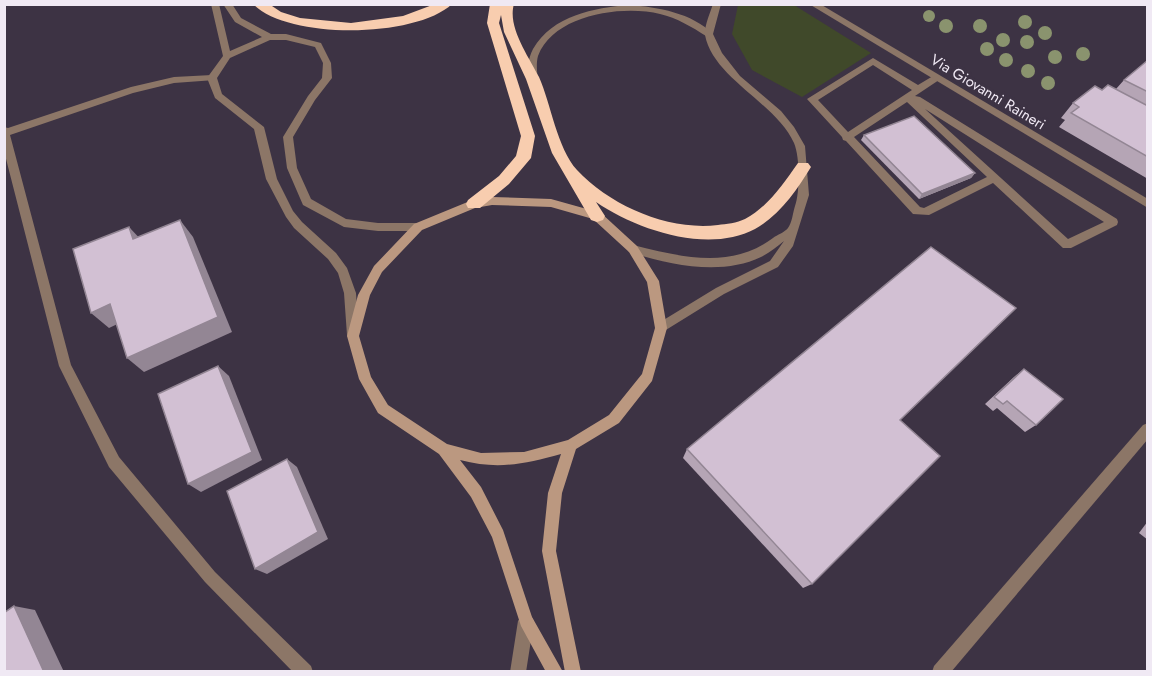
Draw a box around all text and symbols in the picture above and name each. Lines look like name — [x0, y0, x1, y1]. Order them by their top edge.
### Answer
street label: Via Giovanni Raineri — [926, 49, 1050, 135]

